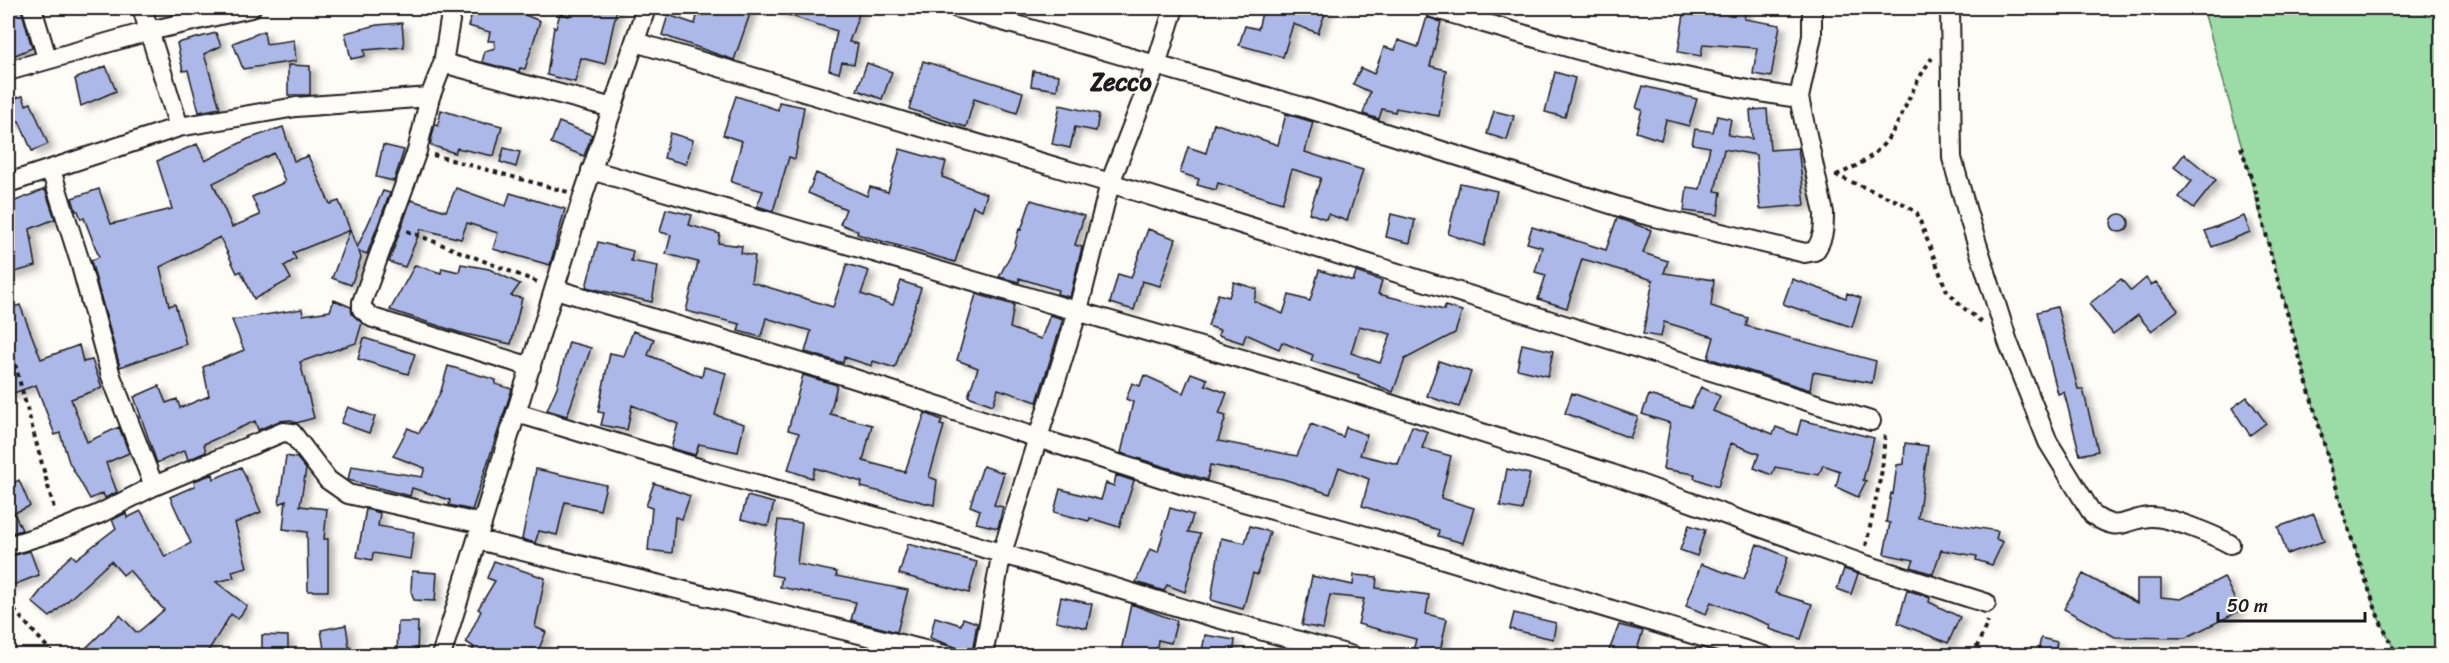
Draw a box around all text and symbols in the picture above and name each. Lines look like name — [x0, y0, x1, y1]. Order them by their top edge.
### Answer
district label: Zecco — [1089, 61, 1153, 103]
scale bar — [2218, 585, 2365, 623]
text: 50 m — [2227, 590, 2268, 622]

